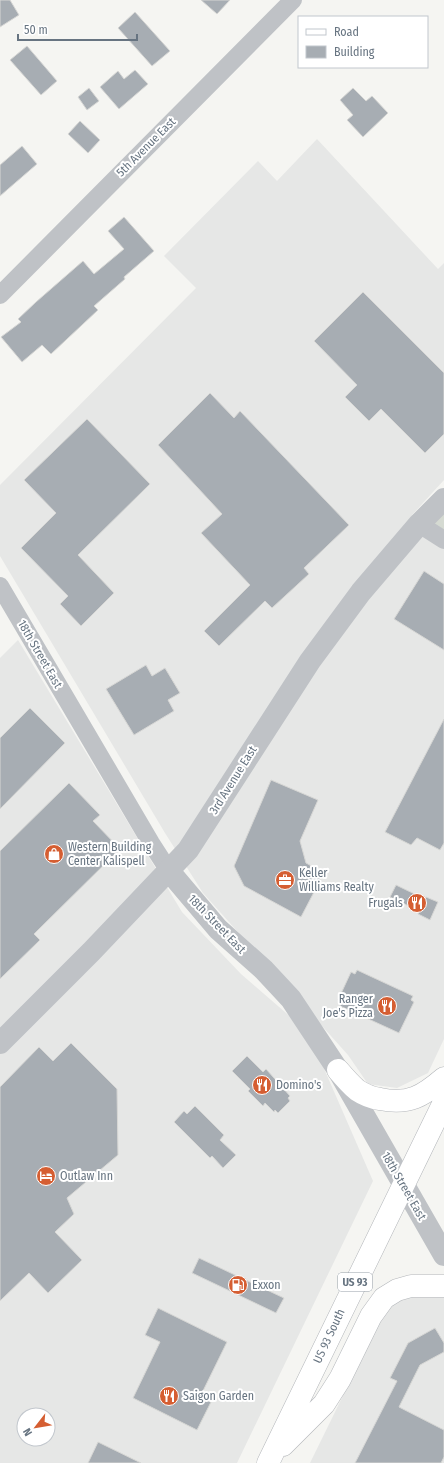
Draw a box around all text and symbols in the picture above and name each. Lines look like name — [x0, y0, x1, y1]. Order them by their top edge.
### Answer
scale bar — [18, 16, 137, 42]
legend — [298, 16, 428, 68]
text: 50 m — [24, 23, 48, 37]
text: Road — [334, 25, 359, 39]
text: Building — [334, 45, 375, 59]
street label: 5th Avenue East — [114, 115, 178, 179]
street label: 18th Street East — [15, 617, 65, 691]
street label: 3rd Avenue East — [206, 743, 260, 817]
place label: Western Building Center Kalispell — [68, 840, 152, 868]
shop icon: Western Building Center Kalispell — [43, 843, 65, 865]
place label: Keller Williams Realty — [299, 866, 374, 894]
office icon: Keller Williams Realty — [274, 869, 296, 891]
street label: 18th Street East — [185, 892, 249, 956]
restaurant icon: Frugals — [406, 892, 428, 914]
place label: Frugals — [368, 896, 403, 910]
place label: Ranger Joe's Pizza — [323, 992, 374, 1020]
restaurant icon: Ranger Joe's Pizza — [376, 995, 398, 1017]
restaurant icon: Domino's — [251, 1074, 273, 1096]
place label: Domino's — [276, 1078, 321, 1092]
street label: 18th Street East — [379, 1149, 429, 1223]
hotel icon: Outlaw Inn — [35, 1165, 57, 1187]
place label: Outlaw Inn — [60, 1169, 113, 1183]
road number: US 93 — [338, 1273, 372, 1291]
fuel station icon: Exxon — [227, 1274, 249, 1296]
place label: Exxon — [252, 1278, 281, 1292]
street label: US 93 South — [310, 1307, 348, 1365]
restaurant icon: Saigon Garden — [158, 1385, 180, 1407]
place label: Saigon Garden — [183, 1389, 254, 1403]
north arrow — [16, 1407, 56, 1447]
text: N — [21, 1426, 35, 1438]

